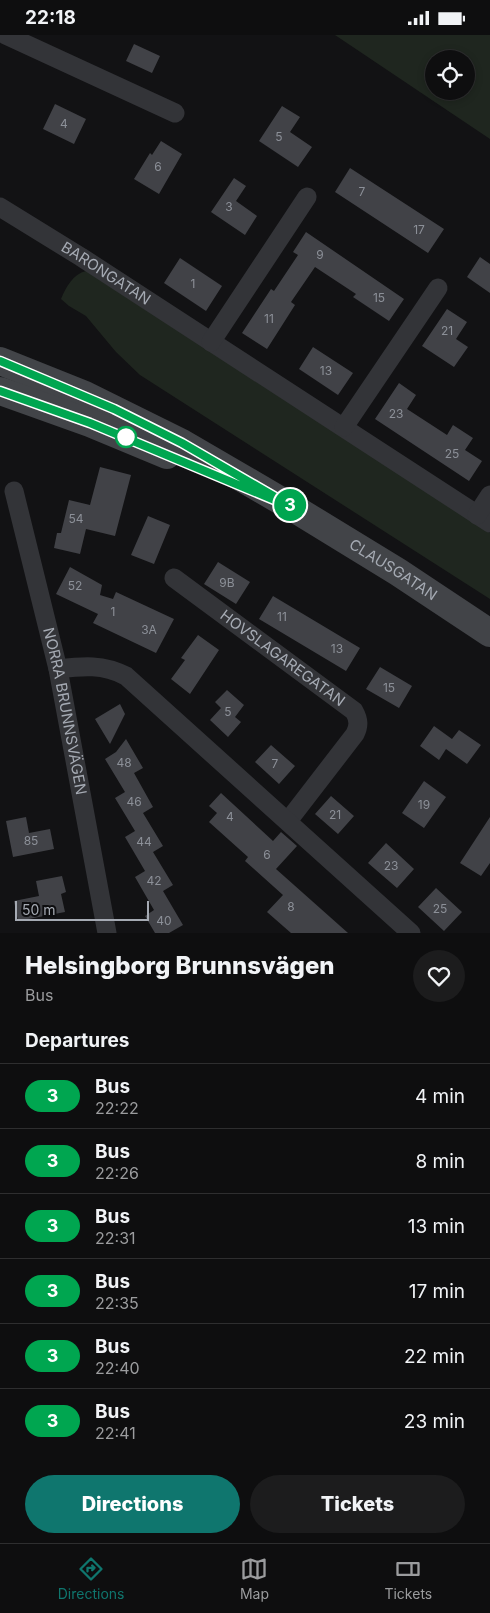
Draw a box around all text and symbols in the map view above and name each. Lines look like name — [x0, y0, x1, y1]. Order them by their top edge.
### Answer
text: 22:18 — [25, 6, 76, 29]
map controls — [425, 50, 475, 100]
button: locate — [425, 50, 475, 100]
house number: 4 — [60, 116, 68, 131]
house number: 5 — [275, 129, 283, 144]
house number: 6 — [154, 159, 162, 174]
house number: 7 — [359, 184, 366, 199]
house number: 3 — [225, 199, 233, 214]
house number: 17 — [413, 222, 425, 237]
street label: BARONGATAN — [58, 237, 154, 309]
house number: 9 — [316, 247, 324, 262]
house number: 1 — [191, 276, 195, 291]
house number: 15 — [373, 290, 385, 305]
house number: 11 — [264, 311, 274, 326]
house number: 21 — [441, 323, 453, 338]
house number: 13 — [320, 363, 332, 378]
house number: 23 — [389, 406, 403, 421]
unlabelled marker — [115, 426, 137, 448]
house number: 25 — [445, 446, 459, 461]
line badge: 3 — [274, 489, 306, 521]
text: 3 — [284, 494, 296, 515]
house number: 54 — [68, 511, 84, 526]
street label: CLAUSGATAN — [346, 534, 441, 604]
house number: 9B — [219, 575, 235, 590]
house number: 52 — [68, 578, 82, 593]
house number: 1 — [111, 604, 115, 619]
street label: HOVSLAGAREGATAN — [217, 606, 349, 710]
house number: 11 — [277, 609, 287, 624]
house number: 3A — [141, 622, 157, 637]
street label: NORRA BRUNNSVÄGEN — [39, 625, 91, 796]
house number: 13 — [331, 641, 343, 656]
house number: 15 — [383, 680, 395, 695]
house number: 5 — [224, 704, 232, 719]
house number: 48 — [116, 755, 132, 770]
house number: 7 — [272, 756, 279, 771]
house number: 46 — [126, 794, 142, 809]
house number: 19 — [418, 797, 430, 812]
house number: 21 — [329, 807, 341, 822]
house number: 4 — [226, 809, 234, 824]
house number: 85 — [24, 833, 38, 848]
house number: 44 — [136, 834, 152, 849]
house number: 6 — [263, 847, 271, 862]
house number: 23 — [384, 858, 398, 873]
house number: 42 — [146, 873, 162, 888]
scale bar — [15, 898, 149, 921]
house number: 8 — [287, 899, 295, 914]
text: 50 m — [22, 901, 56, 918]
house number: 25 — [433, 901, 447, 916]
house number: 40 — [156, 913, 172, 928]
button: heart — [413, 950, 465, 1002]
text: Helsingborg Brunnsvägen — [25, 951, 335, 980]
text: Bus — [25, 985, 53, 1005]
text: Departures — [25, 1029, 129, 1052]
text: Bus — [95, 1075, 130, 1098]
text: 3 — [47, 1085, 58, 1106]
text: 4 min — [415, 1085, 465, 1108]
text: 22:22 — [95, 1098, 139, 1118]
text: Bus — [95, 1140, 130, 1163]
text: 3 — [47, 1150, 58, 1171]
text: 8 min — [415, 1150, 465, 1173]
text: 22:26 — [95, 1163, 139, 1183]
text: Bus — [95, 1205, 130, 1228]
text: 3 — [47, 1215, 58, 1236]
text: 13 min — [408, 1215, 465, 1238]
text: 22:31 — [95, 1228, 136, 1248]
text: Bus — [95, 1270, 130, 1293]
text: 3 — [47, 1280, 58, 1301]
text: 17 min — [409, 1280, 465, 1303]
text: 22:35 — [95, 1293, 139, 1313]
text: Bus — [95, 1335, 130, 1358]
text: 3 — [47, 1345, 58, 1366]
text: 22 min — [404, 1345, 465, 1368]
text: 22:40 — [95, 1358, 140, 1378]
text: Bus — [95, 1400, 130, 1423]
text: 3 — [47, 1410, 58, 1431]
text: 23 min — [404, 1410, 465, 1433]
text: 22:41 — [95, 1423, 136, 1443]
button: Directions — [25, 1475, 240, 1533]
button: Tickets — [250, 1475, 465, 1533]
tab: Directions — [58, 1555, 124, 1602]
tab: Map — [240, 1555, 269, 1602]
tab: Tickets — [384, 1555, 432, 1602]

